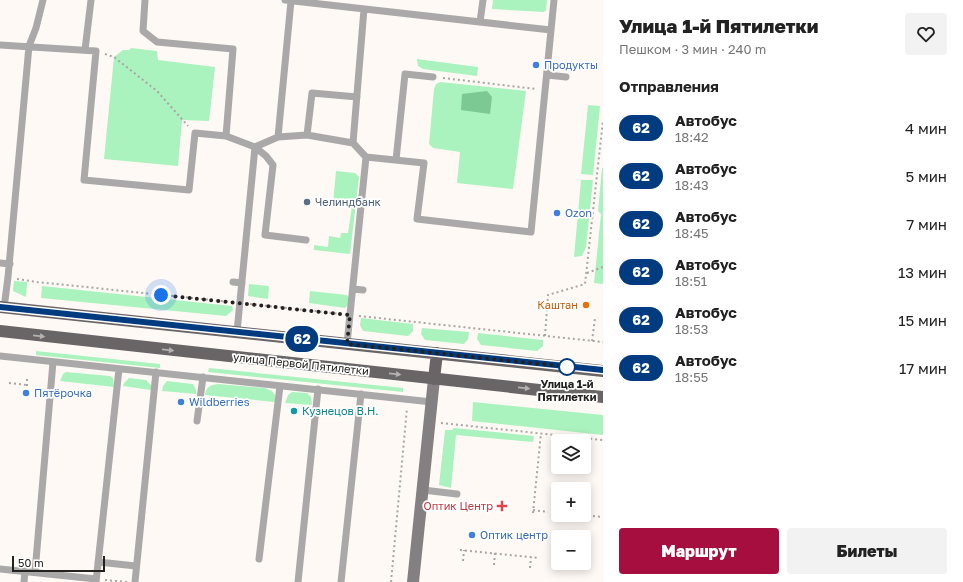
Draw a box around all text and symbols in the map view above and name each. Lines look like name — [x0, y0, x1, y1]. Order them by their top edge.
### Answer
button: heart — [905, 13, 947, 55]
text: Улица 1-й Пятилетки — [619, 14, 819, 37]
text: Пешком · 3 мин · 240 m — [619, 41, 766, 57]
place label: Продукты — [544, 58, 598, 71]
marker: Продукты — [531, 60, 541, 70]
text: Отправления — [619, 77, 719, 95]
text: Автобус — [675, 111, 737, 129]
text: 62 — [632, 119, 650, 136]
text: 4 мин — [905, 119, 947, 137]
text: 18:42 — [675, 129, 709, 145]
text: Автобус — [675, 159, 737, 177]
text: 62 — [632, 167, 650, 184]
text: 5 мин — [905, 167, 947, 185]
text: 18:43 — [675, 177, 709, 193]
place label: Челиндбанк — [315, 195, 382, 208]
marker: Челиндбанк — [302, 197, 312, 207]
place label: Ozon — [565, 206, 592, 219]
text: Автобус — [675, 207, 737, 225]
marker: Ozon — [552, 208, 562, 218]
text: 62 — [632, 215, 650, 232]
text: 7 мин — [906, 215, 947, 233]
text: 18:45 — [675, 225, 709, 241]
text: Автобус — [675, 255, 737, 273]
text: 62 — [632, 263, 650, 280]
text: 13 мин — [898, 263, 947, 281]
text: 18:51 — [675, 273, 707, 289]
your location — [151, 285, 171, 305]
place label: Каштан — [537, 298, 578, 311]
marker: Каштан — [581, 300, 591, 310]
text: Автобус — [675, 303, 737, 321]
text: 62 — [632, 311, 650, 328]
text: 15 мин — [898, 311, 947, 329]
text: 18:53 — [675, 321, 708, 337]
line badge: 62 — [284, 326, 320, 352]
text: 62 — [293, 330, 311, 347]
one-way arrow — [33, 332, 45, 339]
one-way arrow — [162, 346, 174, 353]
street label: улица Первой Пятилетки — [233, 350, 370, 377]
text: Автобус — [675, 351, 737, 369]
marker: Улица 1-й Пятилетки — [558, 358, 576, 376]
text: 62 — [632, 359, 650, 376]
text: 17 мин — [899, 359, 947, 377]
text: 18:55 — [675, 369, 708, 385]
one-way arrow — [389, 371, 401, 378]
place label: Улица 1-й Пятилетки — [538, 377, 597, 403]
one-way arrow — [518, 385, 530, 392]
place label: Пятёрочка — [34, 386, 92, 399]
marker: Пятёрочка — [21, 388, 31, 398]
place label: Wildberries — [189, 395, 250, 408]
marker: Wildberries — [176, 397, 186, 407]
place label: Кузнецов В.Н. — [302, 404, 379, 417]
marker: Кузнецов В.Н. — [289, 406, 299, 416]
map controls — [551, 434, 591, 570]
button: layers — [551, 434, 591, 474]
button: + — [551, 482, 591, 522]
place label: Оптик Центр — [424, 499, 493, 512]
marker: Оптик Центр — [496, 500, 508, 512]
place label: Оптик центр — [480, 528, 548, 541]
button: Маршрут — [619, 528, 779, 574]
button: Билеты — [787, 528, 947, 574]
marker: Оптик центр — [467, 530, 477, 540]
button: − — [551, 530, 591, 570]
scale bar — [12, 554, 105, 573]
text: 50 m — [18, 556, 44, 569]

